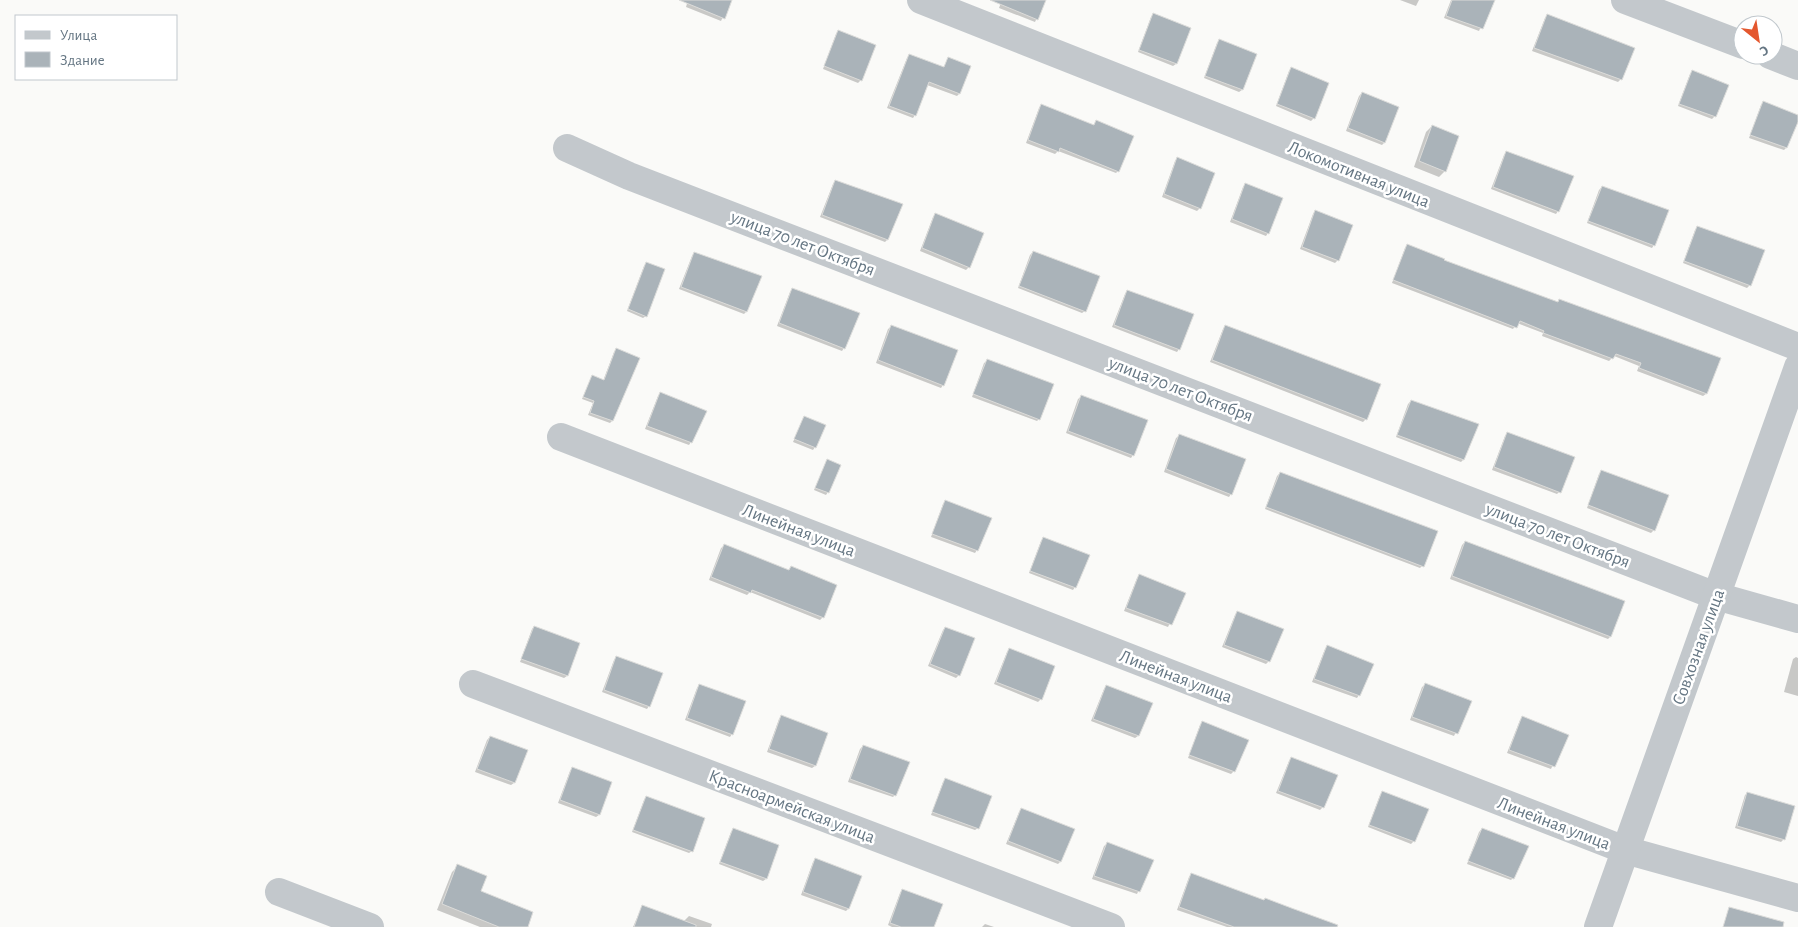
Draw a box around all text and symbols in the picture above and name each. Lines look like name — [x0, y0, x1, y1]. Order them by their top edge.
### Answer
legend — [15, 15, 178, 80]
north arrow — [1733, 15, 1783, 65]
text: Улица — [60, 28, 97, 43]
text: С — [1757, 42, 1771, 59]
text: Здание — [60, 53, 105, 68]
street label: Локомотивная улица — [1285, 138, 1432, 212]
street label: улица 70 лет Октября — [727, 207, 878, 280]
street label: улица 70 лет Октября — [1105, 353, 1256, 426]
street label: улица 70 лет Октября — [1482, 499, 1633, 572]
street label: Линейная улица — [740, 501, 857, 561]
street label: Совхозная улица — [1670, 587, 1728, 708]
street label: Линейная улица — [1117, 647, 1234, 707]
street label: Красноармейская улица — [706, 767, 877, 847]
street label: Линейная улица — [1495, 794, 1612, 854]

